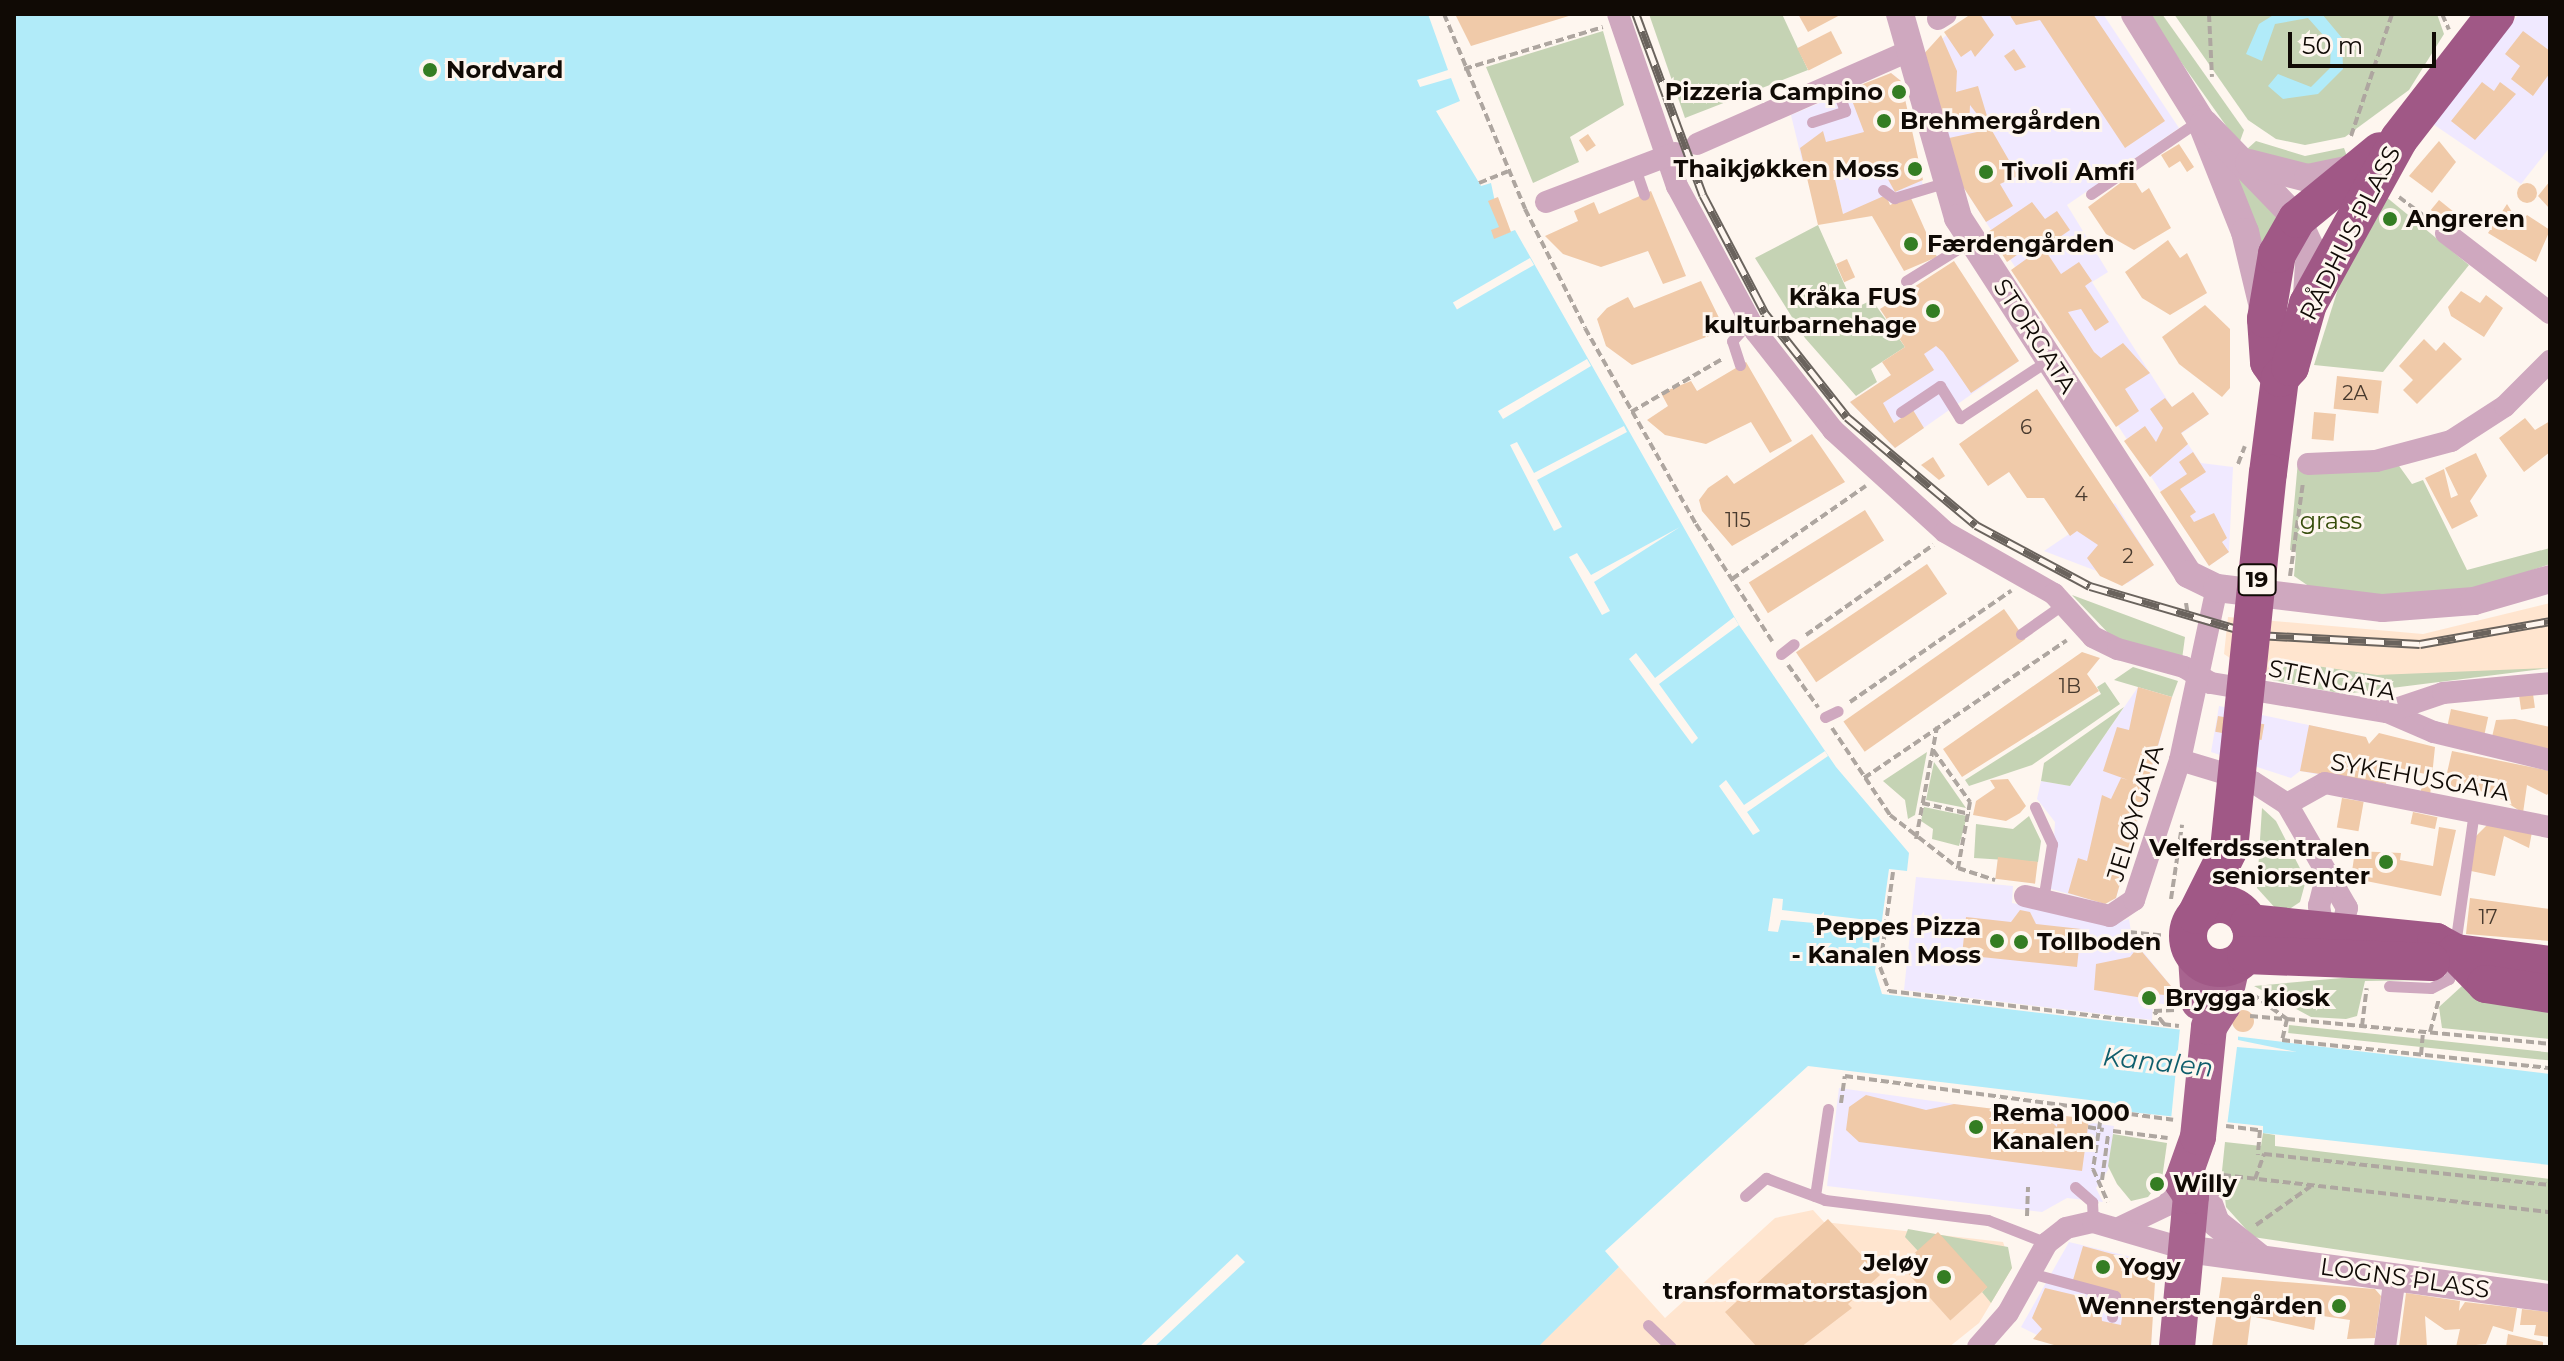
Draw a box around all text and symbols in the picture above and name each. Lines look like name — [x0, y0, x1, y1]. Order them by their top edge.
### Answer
scale bar — [2292, 16, 2440, 66]
text: 50 m — [2302, 31, 2363, 60]
place label: Nordvard — [446, 56, 563, 84]
marker: Nordvard — [421, 61, 439, 79]
place label: Pizzeria Campino — [1665, 78, 1883, 106]
marker: Pizzeria Campino — [1890, 83, 1908, 101]
place label: Brehmergården — [1900, 107, 2101, 135]
marker: Brehmergården — [1875, 112, 1893, 130]
street label: RÅDHUS PLASS — [2294, 141, 2406, 325]
place label: Thaikjøkken Moss — [1674, 155, 1899, 183]
place label: Tivoli Amfi — [2002, 158, 2135, 186]
marker: Thaikjøkken Moss — [1906, 160, 1924, 178]
marker: Tivoli Amfi — [1977, 163, 1995, 181]
place label: Angreren — [2406, 205, 2525, 233]
marker: Angreren — [2381, 210, 2399, 228]
place label: Færdengården — [1927, 230, 2115, 258]
marker: Færdengården — [1902, 235, 1920, 253]
street label: STORGATA — [1987, 273, 2083, 399]
place label: Kråka FUS kulturbarnehage — [1704, 283, 1917, 339]
marker: Kråka FUS kulturbarnehage — [1924, 302, 1942, 320]
house number: 2A — [2342, 381, 2368, 405]
house number: 6 — [2020, 415, 2032, 439]
house number: 4 — [2074, 482, 2088, 506]
park label: grass — [2300, 507, 2362, 535]
house number: 115 — [1725, 508, 1751, 532]
house number: 2 — [2122, 544, 2134, 568]
road number: 19 — [2237, 562, 2277, 598]
street label: STENGATA — [2266, 654, 2398, 706]
house number: 1B — [2059, 674, 2081, 698]
street label: JELØYGATA — [2101, 741, 2169, 885]
street label: SYKEHUSGATA — [2329, 747, 2511, 807]
place label: Velferdssentralen seniorsenter — [2149, 834, 2370, 890]
marker: Velferdssentralen seniorsenter — [2377, 853, 2395, 871]
house number: 17 — [2479, 905, 2497, 929]
place label: Peppes Pizza - Kanalen Moss — [1791, 913, 1981, 969]
place label: Tollboden — [2037, 928, 2161, 956]
marker: Peppes Pizza - Kanalen Moss — [1988, 932, 2006, 950]
marker: Tollboden — [2012, 933, 2030, 951]
place label: Brygga kiosk — [2165, 984, 2330, 1012]
marker: Brygga kiosk — [2140, 989, 2158, 1007]
water label: Kanalen — [2101, 1042, 2215, 1084]
place label: Rema 1000 Kanalen — [1992, 1099, 2130, 1155]
marker: Rema 1000 Kanalen — [1967, 1118, 1985, 1136]
place label: Willy — [2173, 1170, 2237, 1198]
marker: Willy — [2148, 1175, 2166, 1193]
place label: Jeløy transformatorstasjon — [1663, 1249, 1928, 1305]
street label: LOGNS PLASS — [2318, 1252, 2492, 1304]
place label: Yogy — [2119, 1253, 2181, 1281]
marker: Yogy — [2094, 1258, 2112, 1276]
marker: Jeløy transformatorstasjon — [1935, 1268, 1953, 1286]
place label: Wennerstengården — [2078, 1292, 2323, 1320]
marker: Wennerstengården — [2330, 1297, 2348, 1315]

